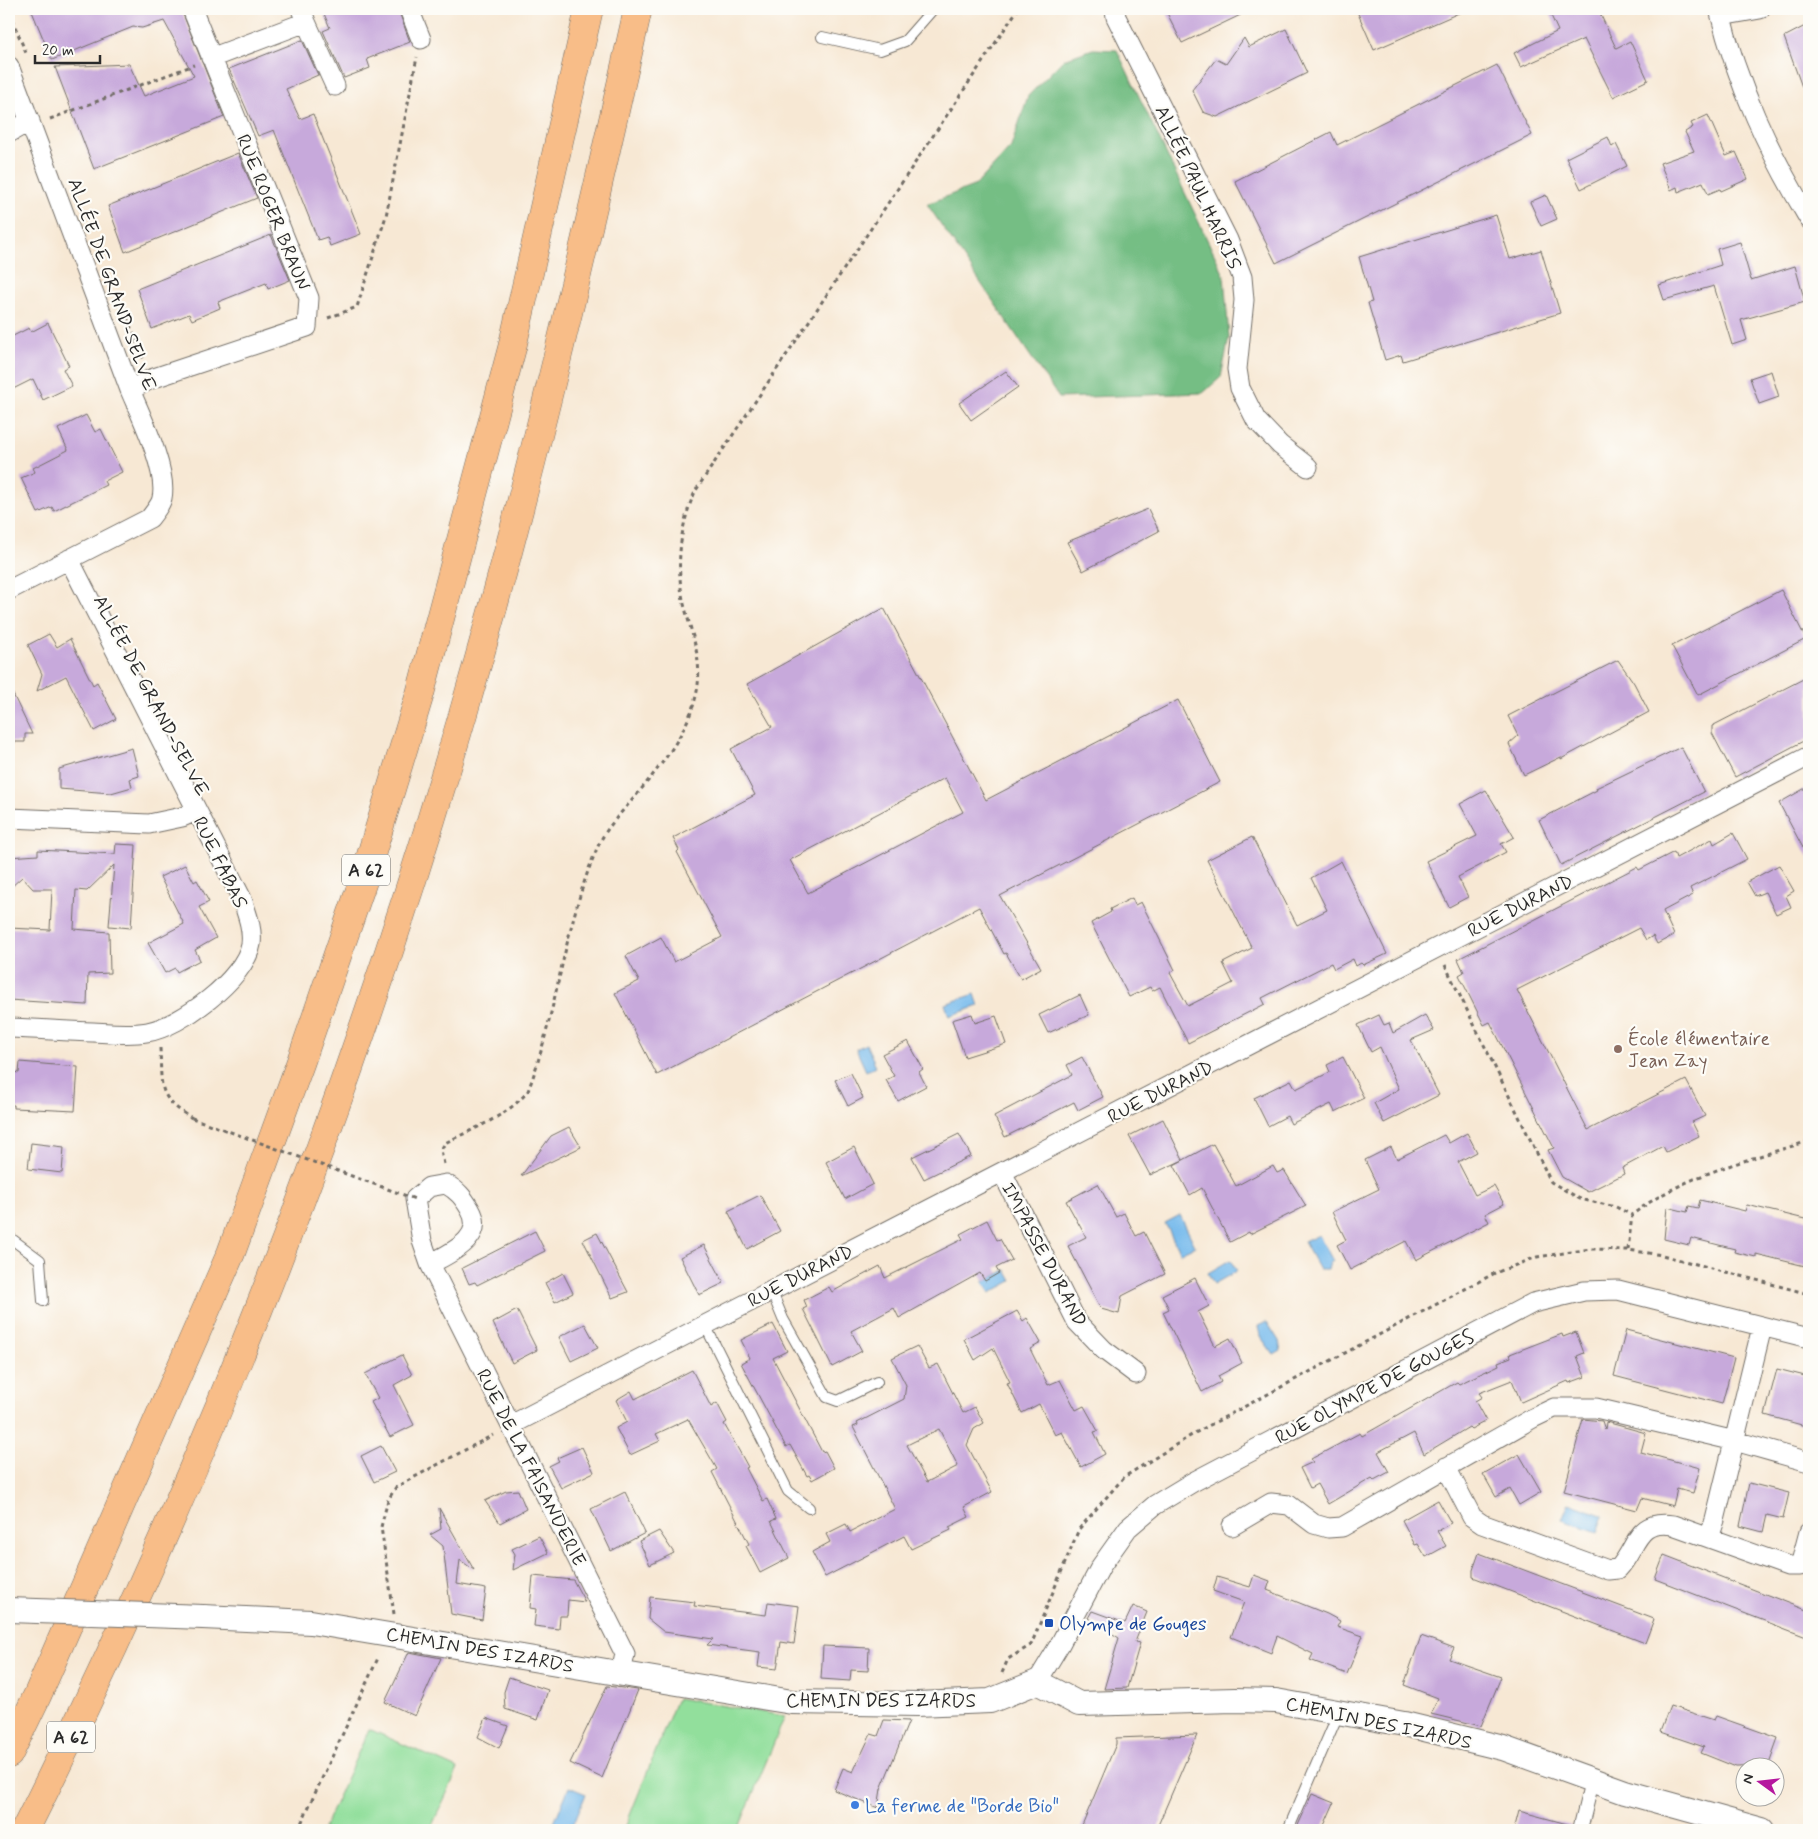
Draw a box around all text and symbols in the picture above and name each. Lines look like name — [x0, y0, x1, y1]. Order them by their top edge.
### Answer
scale bar — [35, 32, 100, 64]
text: 20 m — [42, 41, 74, 61]
street label: ALLÉE PAUL HARRIS — [1149, 101, 1248, 274]
street label: RUE ROGER BRAUN — [230, 131, 315, 294]
street label: ALLÉE DE GRAND-SELVE — [61, 174, 163, 394]
street label: ALLÉE DE GRAND-SELVE — [87, 590, 215, 801]
street label: RUE FABAS — [187, 813, 253, 913]
road number: A 62 — [342, 854, 390, 886]
street label: RUE DURAND — [1464, 869, 1578, 944]
place label: École élémentaire Jean Zay — [1628, 1026, 1770, 1075]
marker: École élémentaire Jean Zay — [1612, 1043, 1624, 1055]
street label: RUE DURAND — [1104, 1055, 1218, 1130]
street label: IMPASSE DURAND — [995, 1178, 1092, 1331]
street label: RUE DURAND — [744, 1239, 858, 1314]
street label: RUE OLYMPE DE GOUGES — [1271, 1324, 1479, 1450]
street label: RUE DE LA FAISANDERIE — [470, 1365, 591, 1571]
place label: Olympe de Gouges — [1059, 1612, 1207, 1638]
marker: Olympe de Gouges — [1043, 1617, 1055, 1629]
street label: CHEMIN DES IZARDS — [384, 1622, 575, 1679]
street label: CHEMIN DES IZARDS — [786, 1689, 976, 1714]
street label: CHEMIN DES IZARDS — [1283, 1692, 1474, 1755]
road number: A 62 — [47, 1721, 95, 1752]
north arrow — [1736, 1756, 1786, 1806]
text: N — [1739, 1772, 1758, 1786]
place label: La ferme de "Borde Bio" — [865, 1794, 1059, 1819]
marker: La ferme de "Borde Bio" — [849, 1799, 861, 1811]

